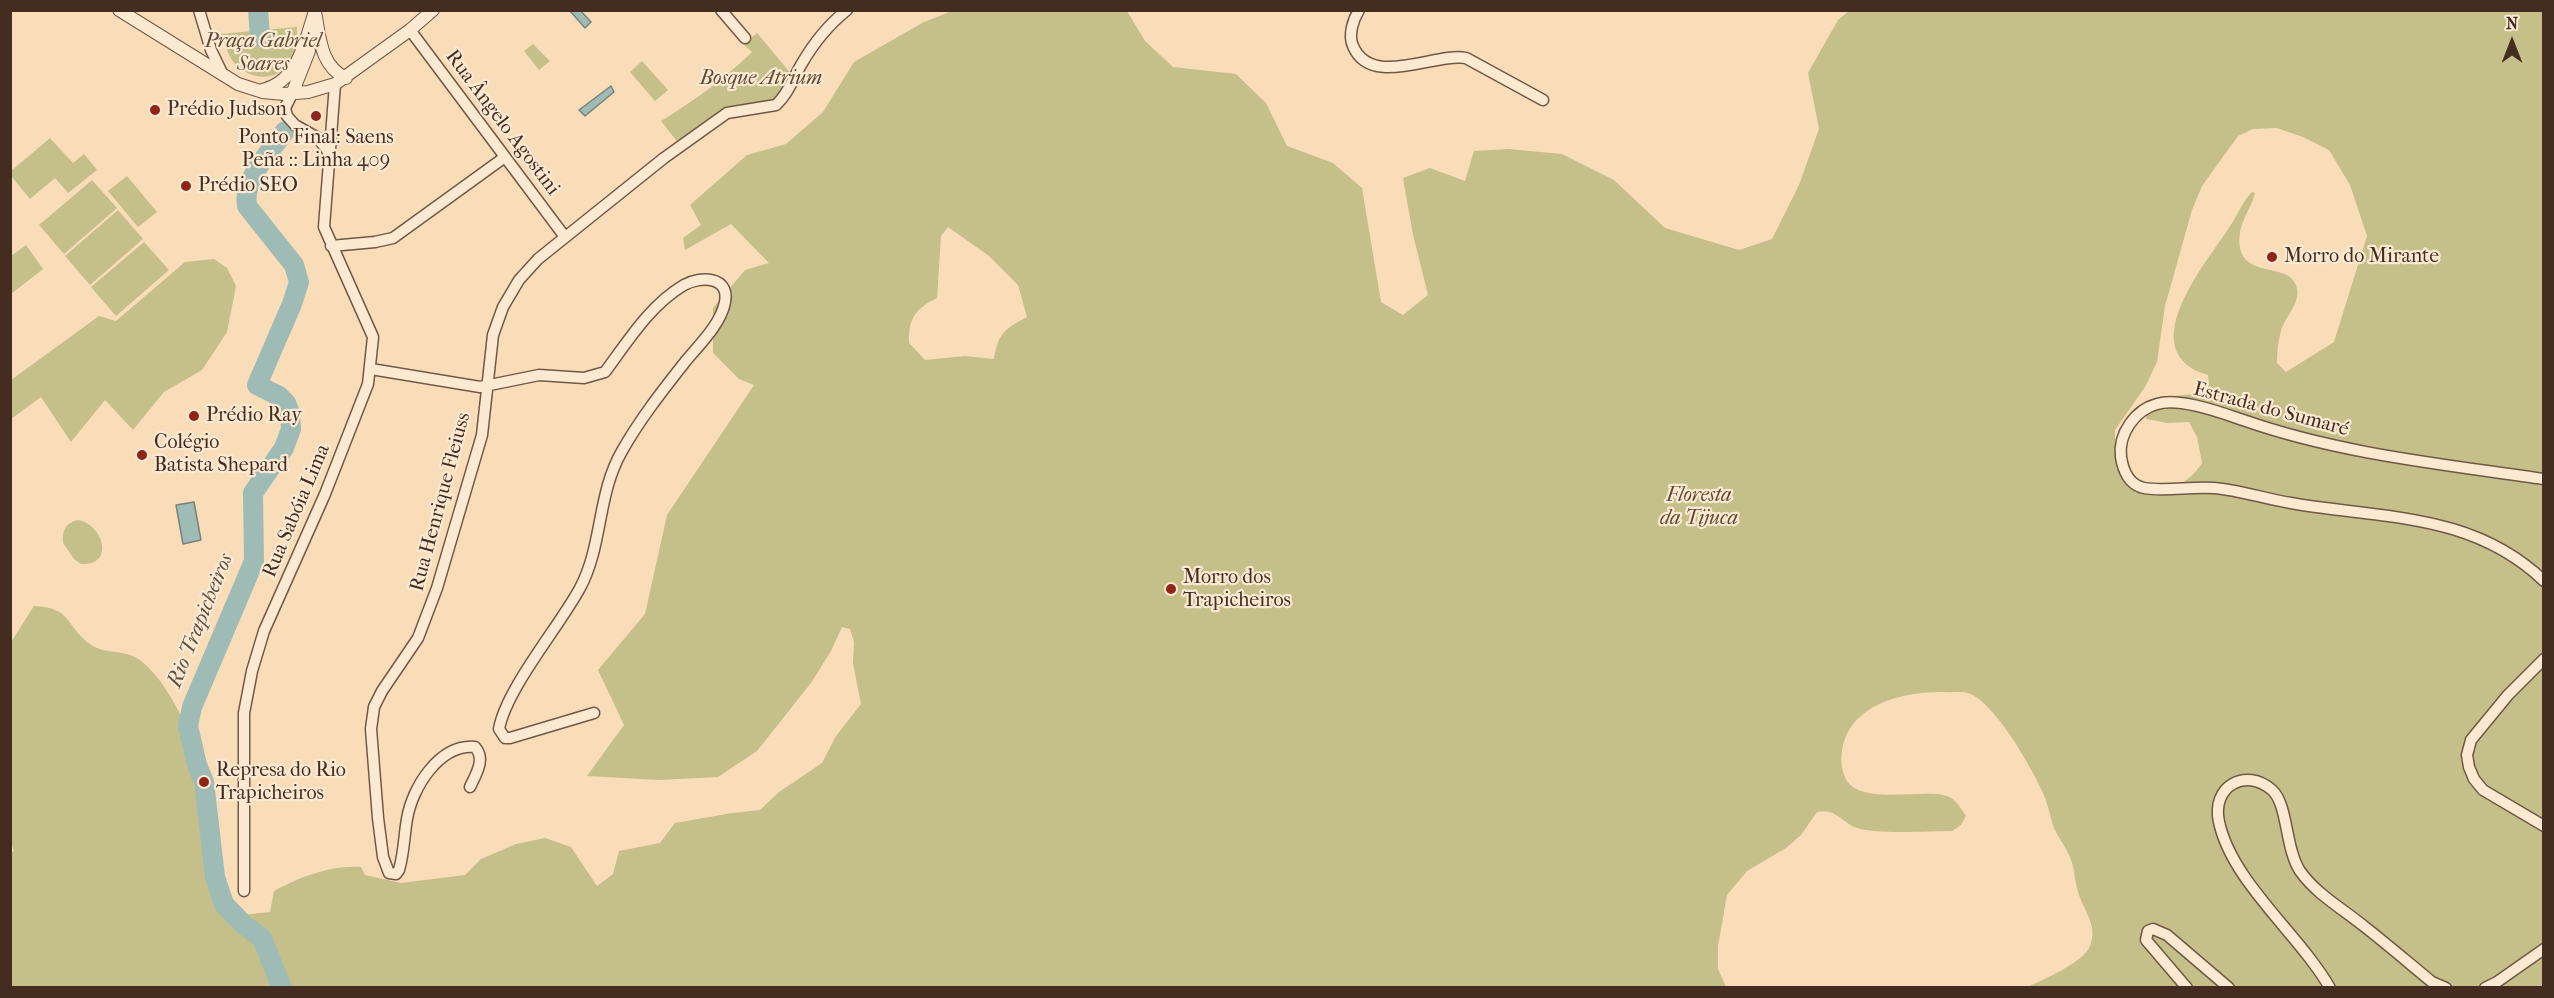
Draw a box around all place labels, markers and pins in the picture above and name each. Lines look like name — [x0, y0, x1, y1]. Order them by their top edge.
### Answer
place label: Prédio Judson — [167, 98, 287, 122]
marker: Prédio Judson — [148, 103, 162, 117]
marker: Ponto Final: Saens Peña :: Linha 409 — [309, 109, 323, 123]
place label: Ponto Final: Saens Peña :: Linha 409 — [238, 126, 394, 173]
place label: Prédio SEO — [198, 174, 298, 198]
marker: Prédio SEO — [179, 179, 193, 193]
place label: Morro do Mirante — [2284, 245, 2439, 269]
marker: Morro do Mirante — [2265, 250, 2279, 264]
place label: Prédio Ray — [206, 404, 302, 428]
marker: Prédio Ray — [187, 409, 201, 423]
place label: Colégio Batista Shepard — [154, 431, 288, 478]
marker: Colégio Batista Shepard — [135, 448, 149, 462]
place label: Morro dos Trapicheiros — [1183, 566, 1291, 613]
marker: Morro dos Trapicheiros — [1164, 582, 1178, 596]
place label: Represa do Rio Trapicheiros — [216, 759, 346, 806]
marker: Represa do Rio Trapicheiros — [197, 775, 211, 789]

